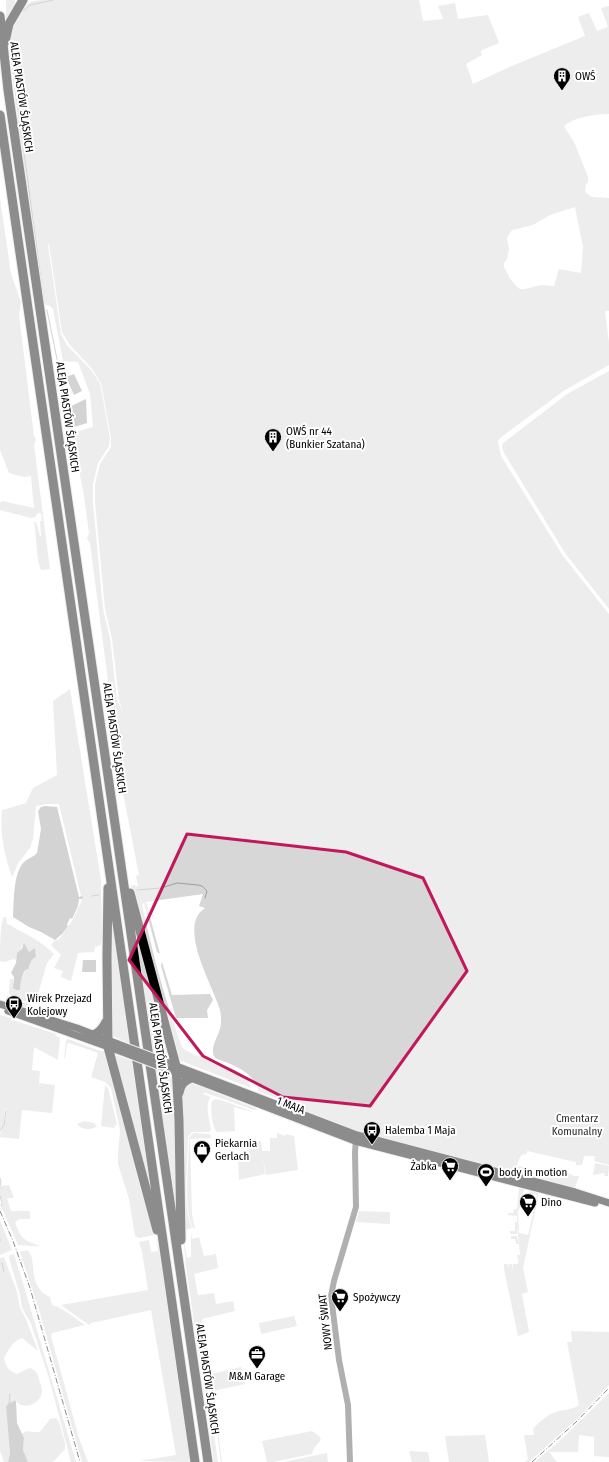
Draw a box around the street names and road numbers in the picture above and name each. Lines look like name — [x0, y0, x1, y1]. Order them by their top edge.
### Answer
street label: ALEJA PIASTÓW ŚLĄSKICH — [7, 41, 37, 153]
street label: ALEJA PIASTÓW ŚLĄSKICH — [53, 361, 83, 473]
street label: ALEJA PIASTÓW ŚLĄSKICH — [100, 682, 130, 794]
street label: ALEJA PIASTÓW ŚLĄSKICH — [146, 1002, 176, 1114]
street label: 1 MAJA — [275, 1094, 307, 1117]
street label: NOWY ŚWIAT — [315, 1292, 335, 1351]
street label: ALEJA PIASTÓW ŚLĄSKICH — [193, 1323, 223, 1435]

